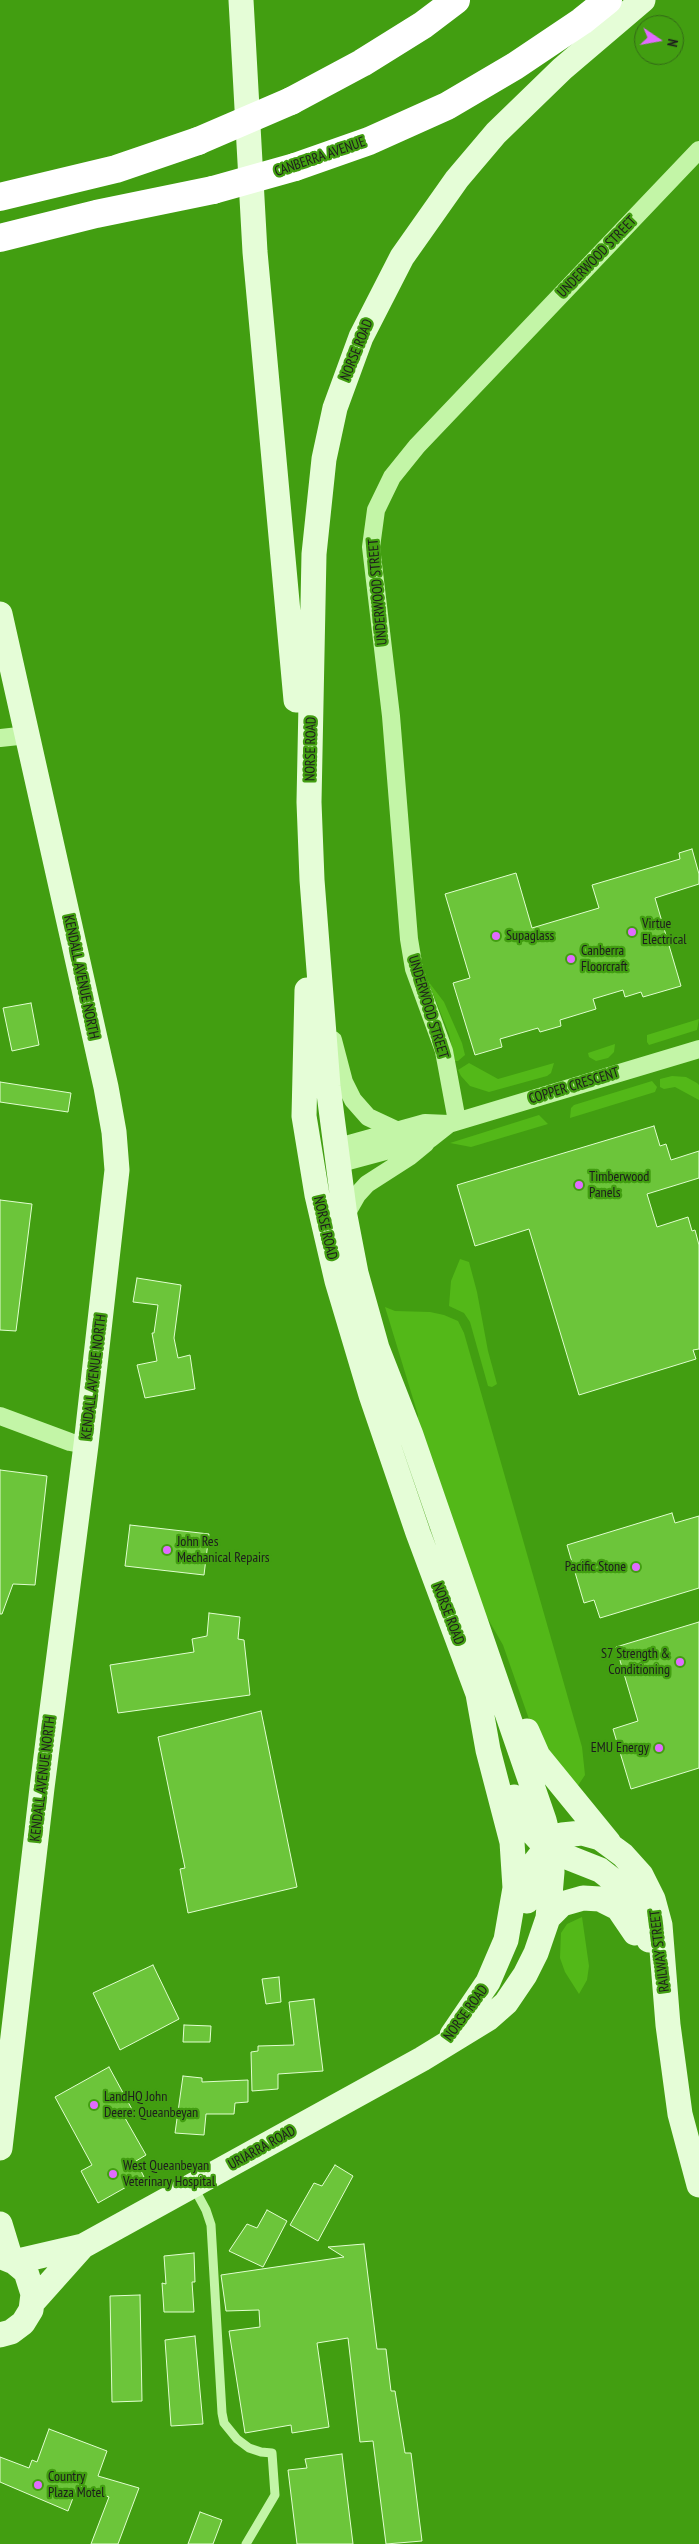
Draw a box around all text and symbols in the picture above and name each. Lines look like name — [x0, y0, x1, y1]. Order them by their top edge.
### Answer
north arrow — [634, 15, 684, 65]
text: N — [663, 37, 682, 48]
street label: CANBERRA AVENUE — [272, 134, 368, 180]
street label: UNDERWOOD STREET — [554, 213, 640, 301]
street label: NORSE ROAD — [337, 317, 377, 383]
street label: UNDERWOOD STREET — [365, 538, 391, 646]
street label: NORSE ROAD — [302, 717, 320, 781]
street label: KENDALL AVENUE NORTH — [60, 914, 102, 1040]
place label: Virtue Electrical — [642, 916, 686, 949]
marker: Virtue Electrical — [626, 926, 638, 938]
place label: Supaglass — [506, 928, 554, 944]
marker: Supaglass — [490, 930, 502, 942]
place label: Canberra Floorcraft — [581, 943, 628, 976]
marker: Canberra Floorcraft — [565, 953, 577, 965]
street label: UNDERWOOD STREET — [404, 954, 452, 1060]
street label: COPPER CRESCENT — [527, 1064, 621, 1108]
place label: Timberwood Panels — [589, 1169, 649, 1202]
marker: Timberwood Panels — [573, 1179, 585, 1191]
street label: NORSE ROAD — [310, 1195, 340, 1261]
street label: KENDALL AVENUE NORTH — [78, 1313, 110, 1441]
place label: John Res Mechanical Repairs — [177, 1534, 270, 1566]
marker: John Res Mechanical Repairs — [161, 1544, 173, 1556]
place label: Pacific Stone — [565, 1559, 626, 1575]
marker: Pacific Stone — [630, 1561, 642, 1573]
street label: NORSE ROAD — [429, 1581, 467, 1647]
place label: S7 Strength & Conditioning — [601, 1646, 670, 1678]
marker: S7 Strength & Conditioning — [674, 1656, 686, 1668]
street label: KENDALL AVENUE NORTH — [27, 1715, 59, 1843]
place label: EMU Energy — [591, 1740, 649, 1756]
marker: EMU Energy — [653, 1742, 665, 1754]
street label: RAILWAY STREET — [647, 1909, 673, 1993]
street label: NORSE ROAD — [440, 1982, 492, 2044]
place label: LandHQ John Deere: Queanbeyan — [104, 2089, 198, 2122]
marker: LandHQ John Deere: Queanbeyan — [88, 2099, 100, 2111]
street label: URIARRA ROAD — [225, 2123, 299, 2173]
place label: West Queanbeyan Veterinary Hospital — [123, 2158, 215, 2190]
marker: West Queanbeyan Veterinary Hospital — [107, 2168, 119, 2180]
place label: Country Plaza Motel — [48, 2469, 105, 2502]
marker: Country Plaza Motel — [32, 2479, 44, 2491]

